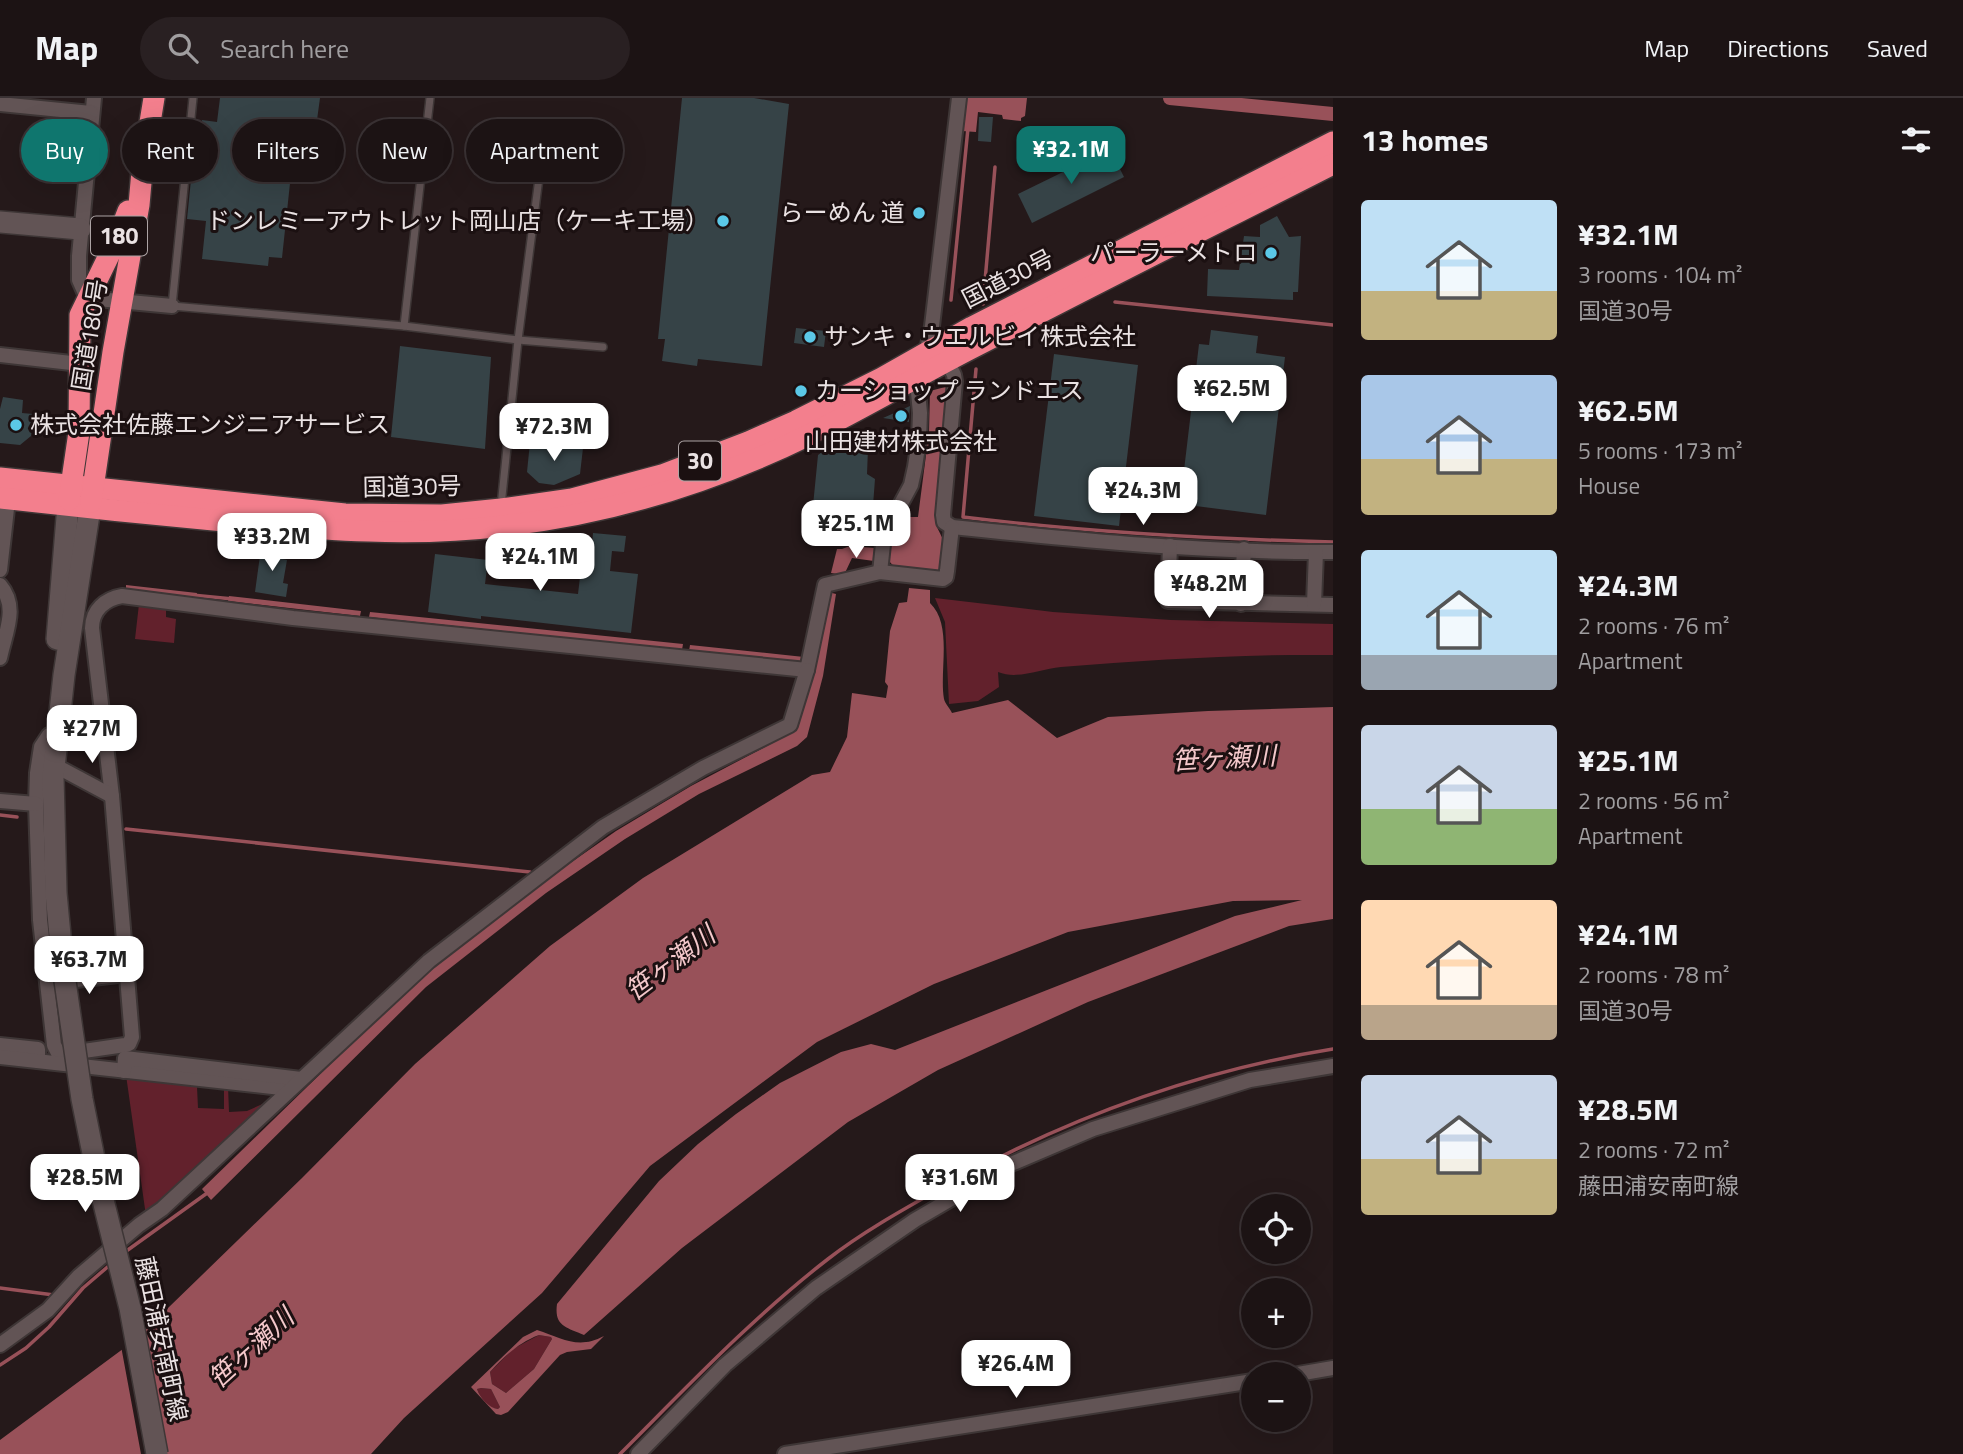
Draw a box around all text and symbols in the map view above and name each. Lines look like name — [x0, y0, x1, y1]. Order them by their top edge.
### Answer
search box — [140, 17, 630, 80]
text: Map — [35, 23, 98, 73]
icon: search — [164, 29, 202, 67]
text: Search here — [220, 29, 349, 68]
text: Map — [1644, 30, 1689, 66]
text: Directions — [1727, 30, 1829, 66]
text: Saved — [1867, 30, 1928, 66]
text: 13 homes — [1361, 117, 1488, 163]
chip: Buy — [21, 119, 108, 182]
chip: Rent — [122, 119, 218, 182]
chip: Filters — [232, 119, 344, 182]
chip: New — [358, 119, 452, 182]
chip: Apartment — [466, 119, 623, 182]
icon: filters — [1897, 121, 1935, 159]
pin: ¥32.1M — [1014, 126, 1128, 186]
text: ¥32.1M — [1032, 131, 1110, 166]
place label: らーめん 道 — [780, 194, 905, 230]
place label: ドンレミーアウトレット岡山店（ケーキ工場） — [206, 202, 709, 238]
marker: らーめん 道 — [911, 205, 927, 221]
text: ¥32.1M — [1578, 211, 1679, 257]
marker: ドンレミーアウトレット岡山店（ケーキ工場） — [715, 213, 731, 229]
road number: 180 — [91, 217, 147, 256]
icon: home — [1417, 228, 1501, 312]
place label: パーラーメトロ — [1090, 234, 1257, 270]
street label: 国道30号 — [955, 240, 1060, 317]
marker: パーラーメトロ — [1263, 245, 1279, 261]
text: 3 rooms · 104 m² — [1578, 257, 1742, 292]
street label: 国道180号 — [62, 277, 116, 393]
text: 国道30号 — [1578, 293, 1673, 328]
place label: サンキ・ウエルビイ株式会社 — [824, 318, 1136, 354]
marker: サンキ・ウエルビイ株式会社 — [802, 329, 818, 345]
pin: ¥62.5M — [1175, 366, 1289, 425]
text: ¥62.5M — [1193, 370, 1271, 405]
place label: カーショップ ランドエス — [815, 372, 1084, 408]
marker: カーショップ ランドエス — [793, 383, 809, 399]
text: ¥62.5M — [1578, 387, 1679, 433]
icon: home — [1417, 403, 1501, 487]
pin: ¥72.3M — [497, 404, 611, 463]
place label: 株式会社佐藤エンジニアサービス — [30, 406, 390, 442]
text: ¥72.3M — [515, 408, 593, 443]
marker: 山田建材株式会社 — [893, 408, 909, 424]
marker: 株式会社佐藤エンジニアサービス — [8, 417, 24, 433]
place label: 山田建材株式会社 — [805, 423, 997, 459]
text: 5 rooms · 173 m² — [1578, 433, 1742, 468]
road number: 30 — [679, 442, 721, 480]
street label: 国道30号 — [362, 467, 462, 505]
pin: ¥24.3M — [1086, 468, 1200, 527]
text: House — [1578, 468, 1640, 503]
text: ¥24.3M — [1104, 472, 1182, 507]
pin: ¥25.1M — [799, 500, 913, 560]
text: ¥25.1M — [817, 505, 895, 540]
pin: ¥33.2M — [215, 514, 329, 573]
text: ¥33.2M — [233, 518, 311, 553]
pin: ¥24.1M — [483, 533, 597, 593]
text: ¥24.1M — [501, 538, 579, 573]
pin: ¥48.2M — [1152, 560, 1266, 620]
text: ¥24.3M — [1578, 562, 1679, 608]
text: ¥48.2M — [1170, 565, 1248, 600]
icon: home — [1417, 578, 1501, 662]
text: 2 rooms · 76 m² — [1578, 608, 1729, 643]
text: Apartment — [1578, 643, 1683, 678]
pin: ¥27M — [51, 706, 133, 765]
text: ¥27M — [63, 710, 121, 745]
water label: 笹ヶ瀬川 — [1171, 735, 1280, 780]
text: ¥25.1M — [1578, 737, 1679, 783]
icon: home — [1417, 753, 1501, 837]
text: 2 rooms · 56 m² — [1578, 783, 1729, 818]
text: Apartment — [1578, 818, 1683, 853]
text: ¥24.1M — [1578, 911, 1679, 957]
water label: 笹ヶ瀬川 — [616, 914, 725, 1009]
icon: home — [1417, 928, 1501, 1012]
pin: ¥63.7M — [32, 936, 146, 996]
text: ¥63.7M — [50, 941, 128, 976]
text: 2 rooms · 78 m² — [1578, 957, 1729, 992]
text: 国道30号 — [1578, 993, 1673, 1028]
text: ¥28.5M — [1578, 1086, 1679, 1132]
icon: home — [1417, 1103, 1501, 1187]
text: 2 rooms · 72 m² — [1578, 1132, 1729, 1167]
pin: ¥28.5M — [28, 1154, 142, 1214]
pin: ¥31.6M — [903, 1154, 1017, 1214]
text: ¥28.5M — [46, 1159, 124, 1194]
text: ¥31.6M — [921, 1159, 999, 1194]
text: 藤田浦安南町線 — [1578, 1168, 1739, 1203]
map controls — [1241, 1194, 1311, 1432]
button: locate — [1241, 1194, 1311, 1264]
street label: 藤田浦安南町線 — [127, 1253, 197, 1425]
button: + — [1241, 1278, 1311, 1348]
water label: 笹ヶ瀬川 — [199, 1296, 305, 1397]
pin: ¥26.4M — [959, 1340, 1073, 1400]
text: ¥26.4M — [977, 1345, 1055, 1380]
button: − — [1241, 1362, 1311, 1432]

